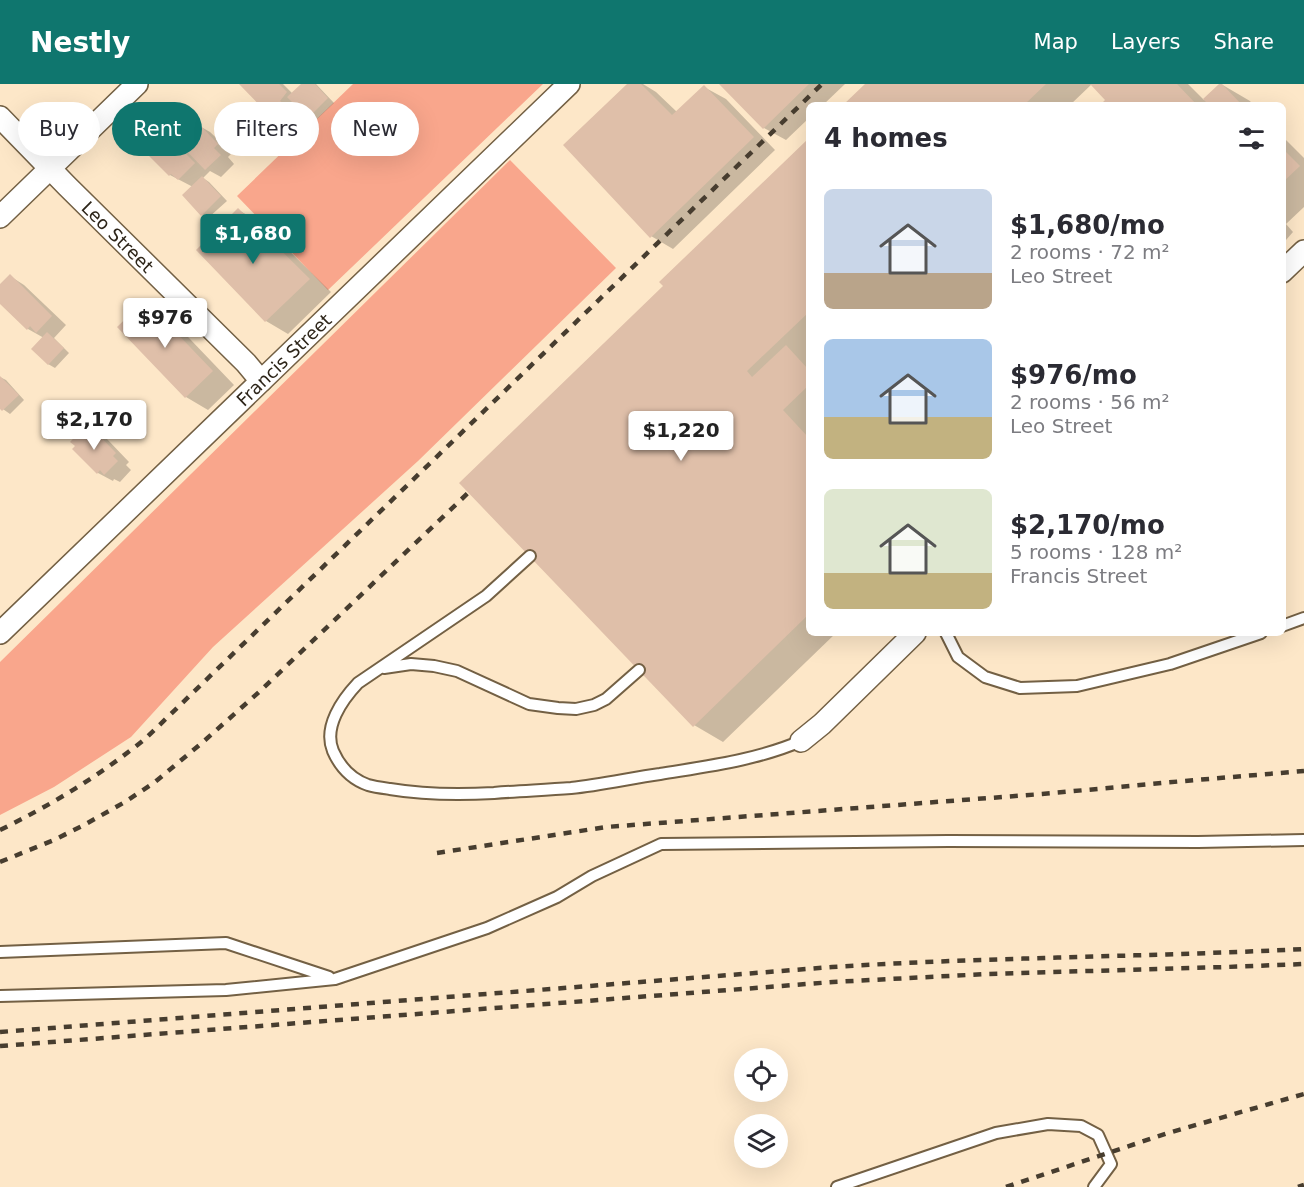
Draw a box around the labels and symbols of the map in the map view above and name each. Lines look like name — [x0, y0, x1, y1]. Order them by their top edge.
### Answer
street label: Leo Street — [78, 197, 158, 276]
pin: $1,680 — [204, 214, 302, 265]
pin: $976 — [129, 298, 201, 349]
street label: Francis Street — [232, 309, 335, 410]
pin: $2,170 — [45, 400, 143, 451]
pin: $1,220 — [632, 411, 730, 462]

